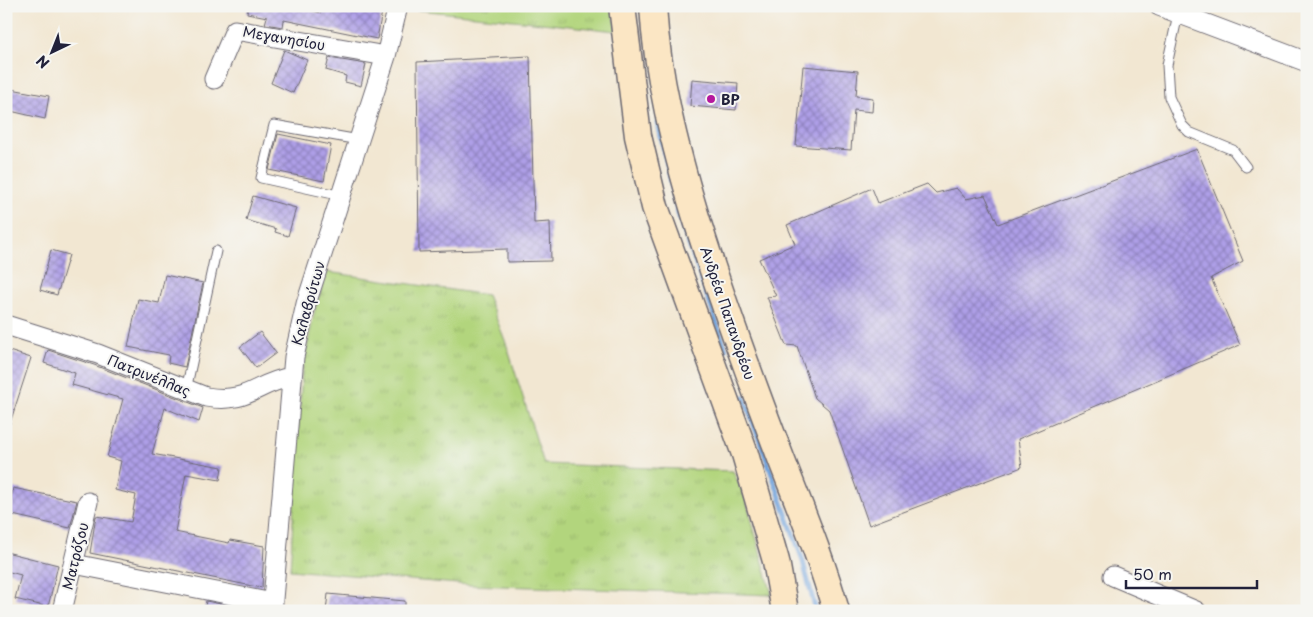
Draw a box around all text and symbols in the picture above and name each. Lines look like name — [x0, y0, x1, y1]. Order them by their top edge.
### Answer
street label: Μεγανησίου — [241, 20, 327, 56]
north arrow — [28, 28, 78, 78]
text: N — [32, 50, 54, 73]
place label: BP — [721, 89, 740, 110]
marker: BP — [705, 93, 717, 105]
street label: Ανδρέα Παπανδρέου — [695, 244, 761, 382]
street label: Καλαβρύτων — [286, 258, 330, 348]
street label: Πατρινέλλας — [104, 349, 194, 401]
street label: Ματρόζου — [57, 520, 93, 592]
scale bar — [1126, 557, 1257, 589]
text: 50 m — [1133, 562, 1172, 585]

